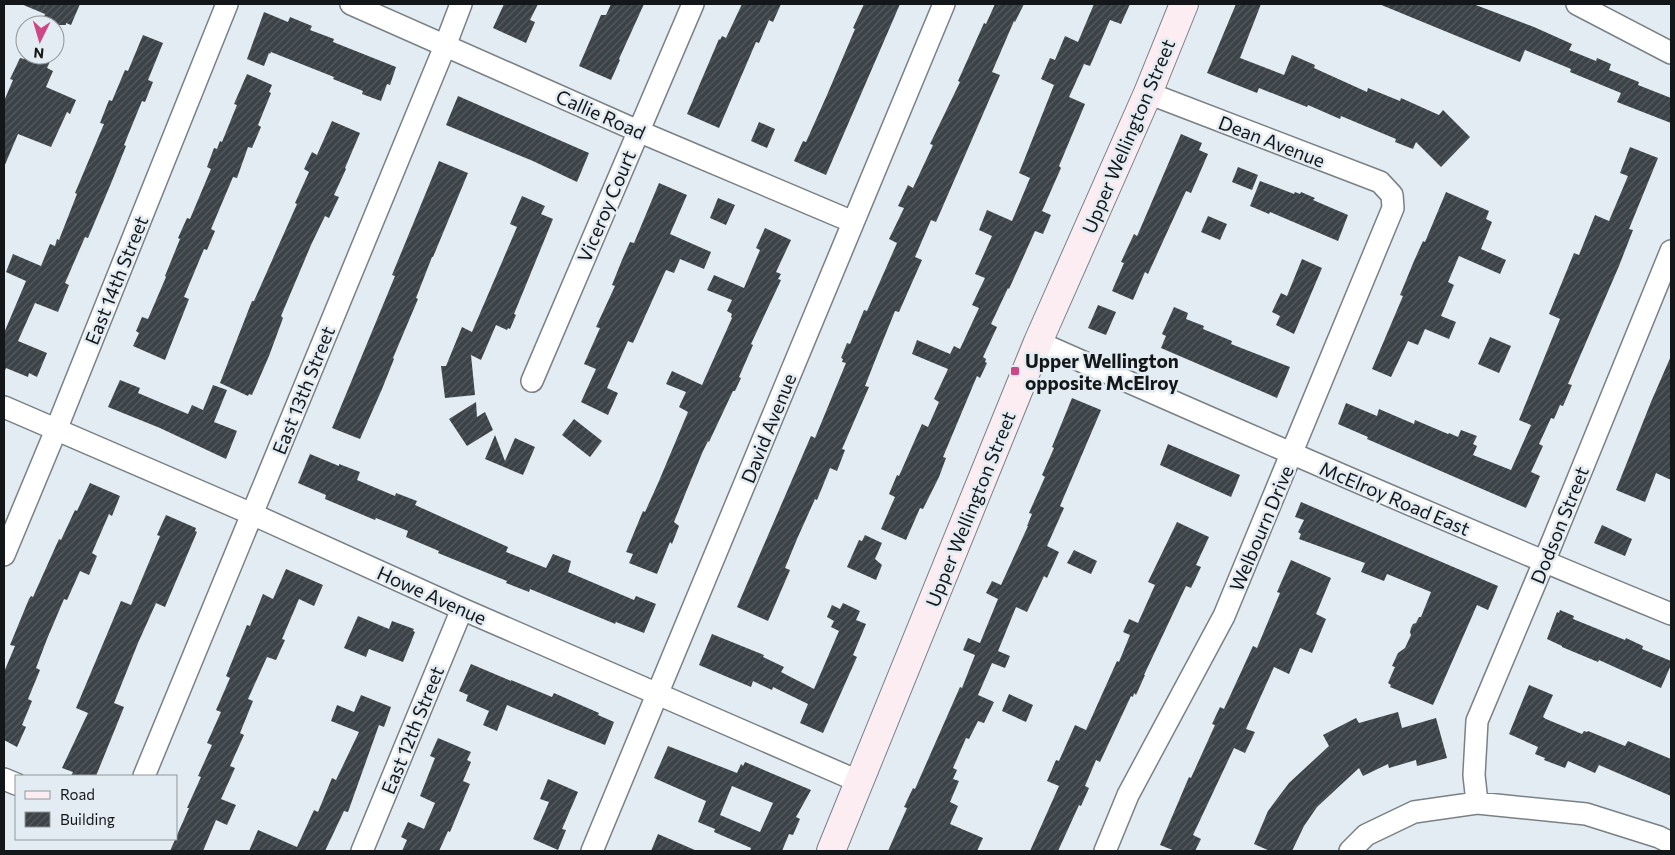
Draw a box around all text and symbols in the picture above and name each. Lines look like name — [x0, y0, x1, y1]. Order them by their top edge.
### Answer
north arrow — [15, 15, 65, 65]
street label: Upper Wellington Street — [1077, 35, 1179, 237]
text: N — [33, 45, 45, 62]
street label: Callie Road — [553, 84, 649, 144]
street label: Dean Avenue — [1216, 110, 1328, 172]
street label: Viceroy Court — [572, 146, 640, 265]
street label: East 14th Street — [80, 212, 152, 348]
street label: East 13th Street — [267, 322, 339, 457]
place label: Upper Wellington opposite McElroy — [1025, 349, 1179, 394]
marker: Upper Wellington opposite McElroy — [1009, 365, 1021, 377]
street label: David Avenue — [736, 370, 800, 486]
street label: Upper Wellington Street — [920, 408, 1020, 610]
street label: McElroy Road East — [1316, 456, 1474, 540]
street label: Welbourn Drive — [1224, 462, 1298, 594]
street label: Dodson Street — [1525, 463, 1593, 587]
street label: Howe Avenue — [374, 561, 490, 629]
street label: East 12th Street — [376, 662, 448, 797]
legend — [15, 775, 178, 840]
text: Road — [60, 785, 95, 803]
text: Building — [60, 810, 115, 828]

